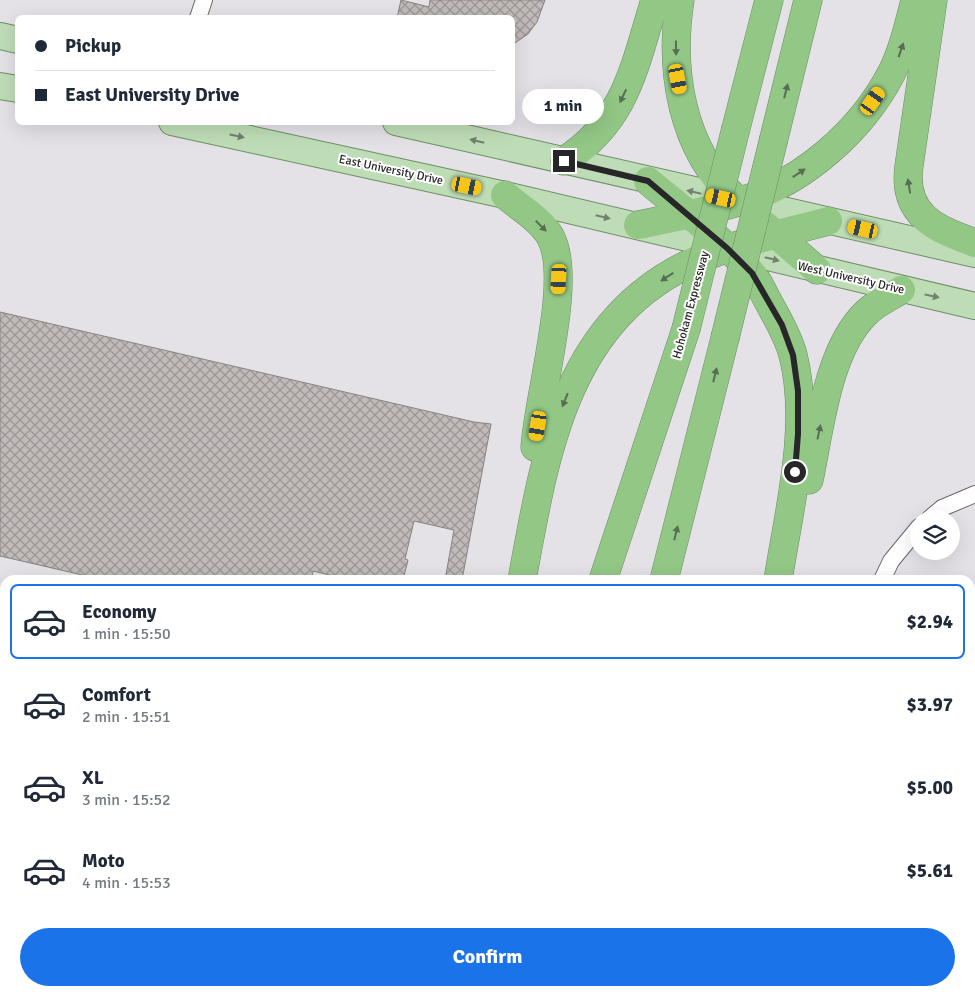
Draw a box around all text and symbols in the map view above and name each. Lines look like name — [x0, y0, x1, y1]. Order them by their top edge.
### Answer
text: Pickup — [65, 34, 121, 58]
one-way arrow — [672, 41, 680, 57]
one-way arrow — [897, 42, 905, 57]
car — [667, 63, 688, 95]
text: East University Drive — [65, 83, 239, 107]
one-way arrow — [782, 83, 790, 98]
car — [858, 84, 887, 118]
callout: 1 min — [523, 89, 605, 124]
one-way arrow — [619, 89, 627, 103]
text: 1 min — [544, 96, 582, 116]
one-way arrow — [229, 133, 245, 141]
one-way arrow — [469, 137, 484, 145]
route end — [553, 150, 575, 172]
street label: East University Drive — [338, 152, 444, 188]
one-way arrow — [792, 168, 805, 177]
car — [450, 176, 483, 196]
one-way arrow — [905, 178, 913, 194]
car — [704, 187, 737, 209]
one-way arrow — [686, 188, 701, 196]
one-way arrow — [596, 213, 611, 221]
car — [846, 218, 879, 240]
one-way arrow — [535, 220, 547, 232]
street label: Hohokam Expressway — [669, 249, 713, 360]
one-way arrow — [764, 255, 779, 263]
street label: West University Drive — [796, 258, 906, 298]
car — [550, 264, 567, 294]
one-way arrow — [660, 272, 674, 282]
one-way arrow — [925, 292, 940, 300]
one-way arrow — [711, 368, 719, 383]
one-way arrow — [561, 393, 569, 408]
car — [528, 410, 547, 442]
one-way arrow — [816, 423, 824, 439]
route start — [784, 461, 806, 483]
map controls — [910, 510, 960, 560]
button: layers — [910, 510, 960, 560]
one-way arrow — [672, 525, 680, 540]
icon: car — [22, 599, 67, 644]
text: Economy — [82, 600, 156, 624]
text: $2.94 — [907, 610, 953, 634]
text: 1 min · 15:50 — [82, 624, 171, 644]
icon: car — [22, 682, 67, 727]
text: Comfort — [82, 683, 151, 707]
text: $3.97 — [907, 693, 953, 717]
text: 2 min · 15:51 — [82, 707, 171, 727]
icon: car — [22, 765, 67, 810]
text: XL — [82, 766, 104, 790]
text: $5.00 — [907, 776, 953, 800]
text: 3 min · 15:52 — [82, 790, 171, 810]
icon: car — [22, 848, 67, 893]
text: Moto — [82, 849, 125, 873]
text: $5.61 — [907, 859, 953, 883]
text: 4 min · 15:53 — [82, 873, 171, 893]
button: Confirm — [20, 928, 955, 986]

